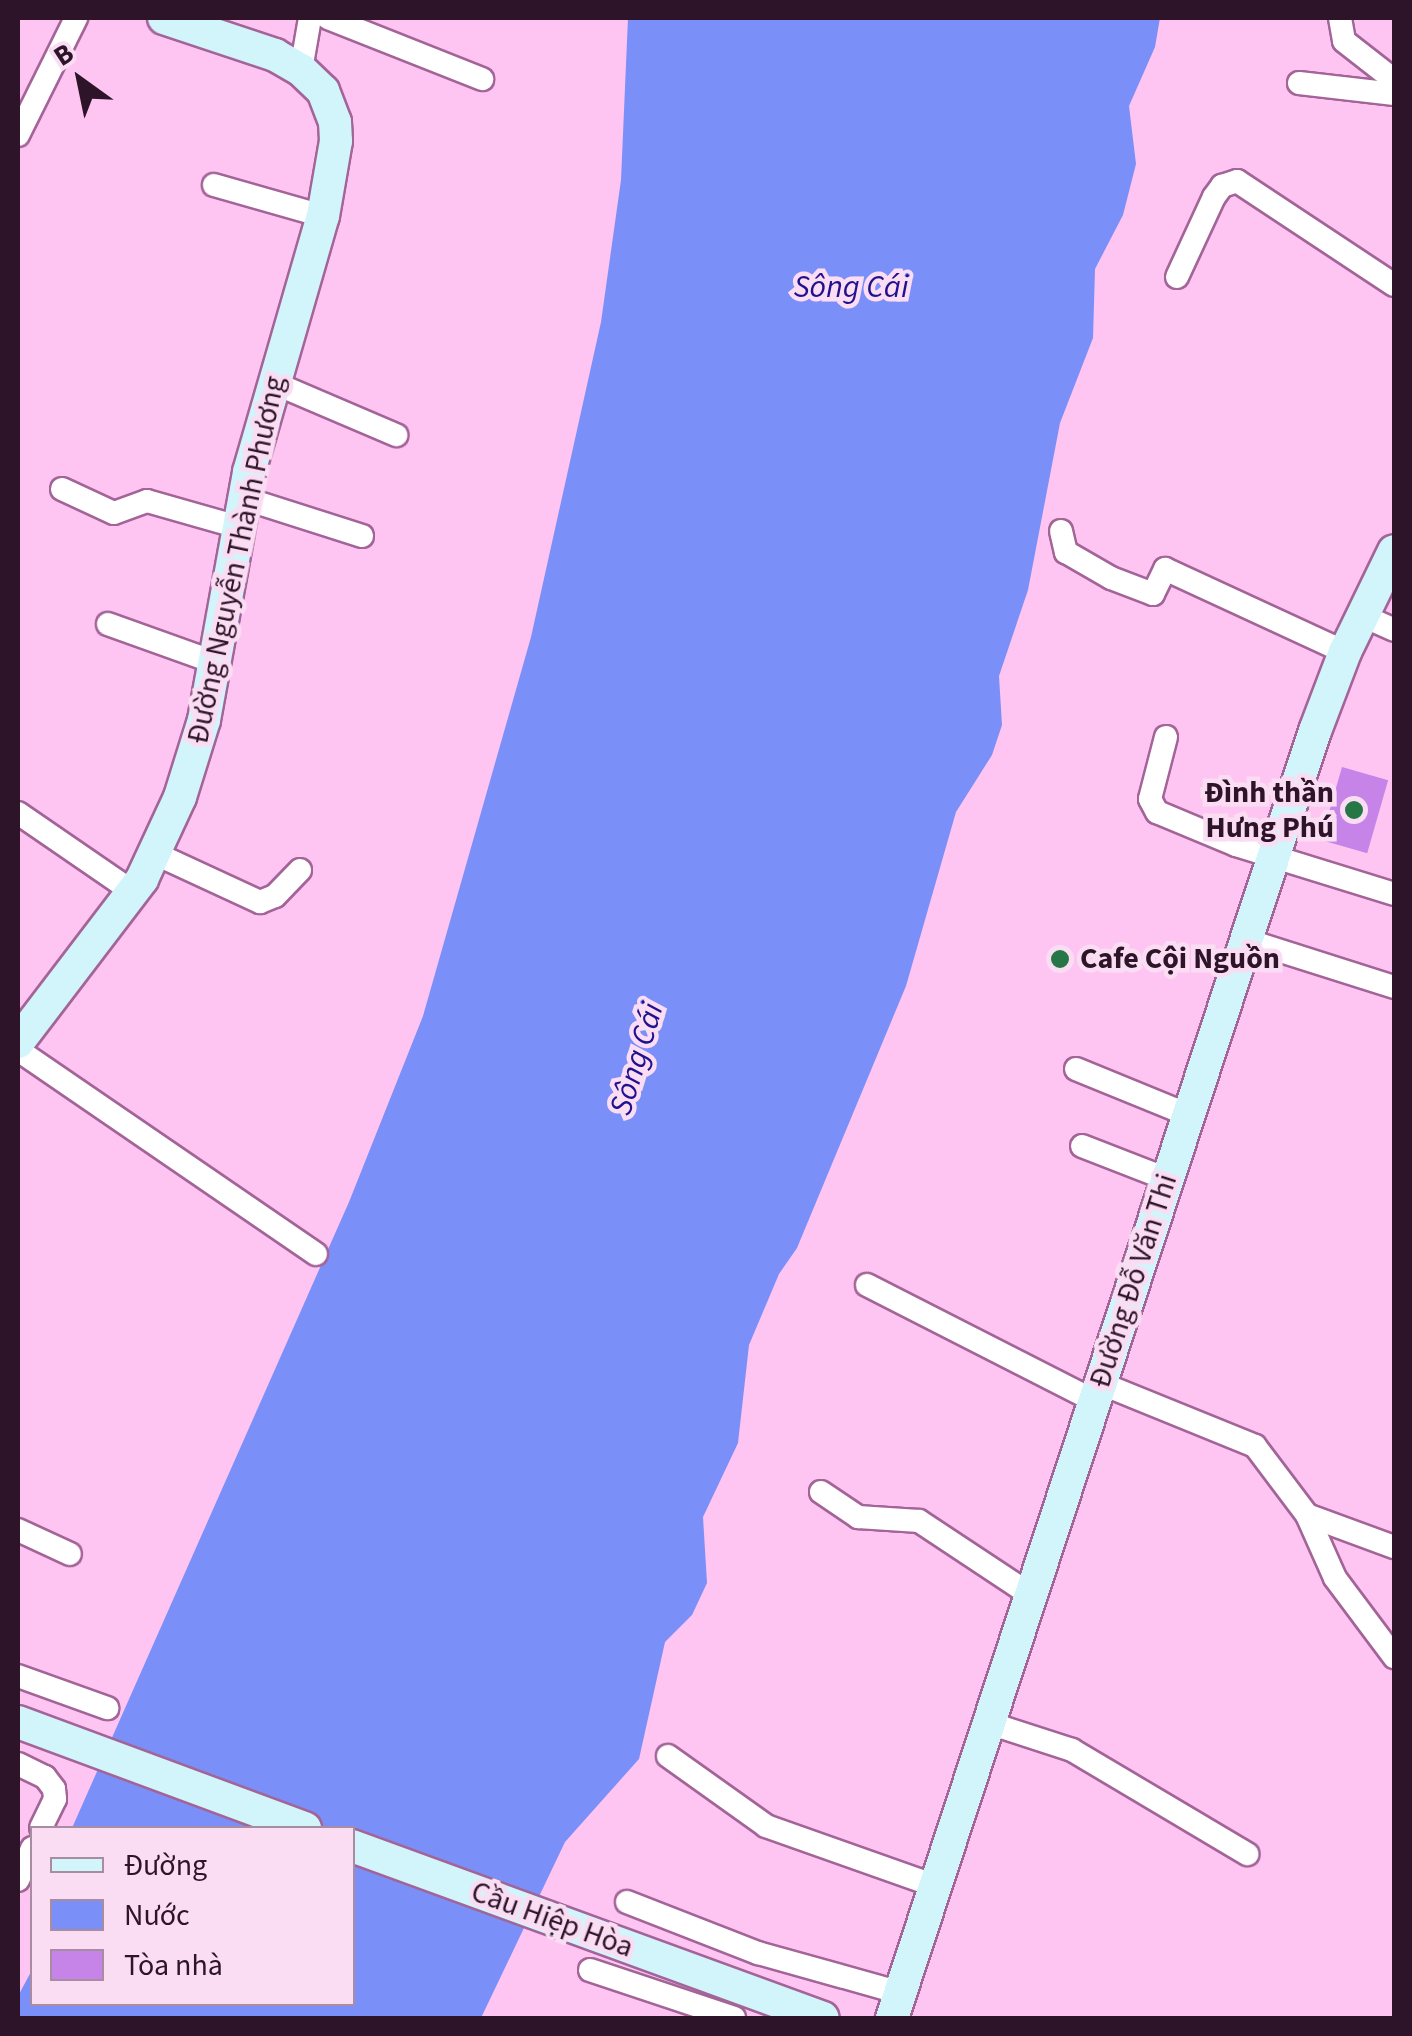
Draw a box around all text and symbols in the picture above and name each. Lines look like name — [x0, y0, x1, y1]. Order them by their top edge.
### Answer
north arrow — [30, 30, 130, 130]
text: B — [46, 33, 82, 76]
water label: Sông Cái — [793, 268, 909, 306]
street label: Đường Nguyễn Thành Phương — [180, 373, 294, 747]
place label: Đình thần Hưng Phú — [1204, 775, 1334, 846]
marker: Đình thần Hưng Phú — [1343, 799, 1365, 821]
place label: Cafe Cội Nguồn — [1080, 941, 1280, 977]
marker: Cafe Cội Nguồn — [1049, 948, 1071, 970]
water label: Sông Cái — [602, 998, 672, 1120]
street label: Đường Đỗ Văn Thi — [1082, 1170, 1186, 1392]
legend — [30, 1826, 355, 2006]
text: Đường — [124, 1844, 207, 1887]
street label: Cầu Hiệp Hòa — [466, 1874, 638, 1966]
text: Nước — [124, 1894, 190, 1937]
text: Tòa nhà — [124, 1944, 223, 1987]

